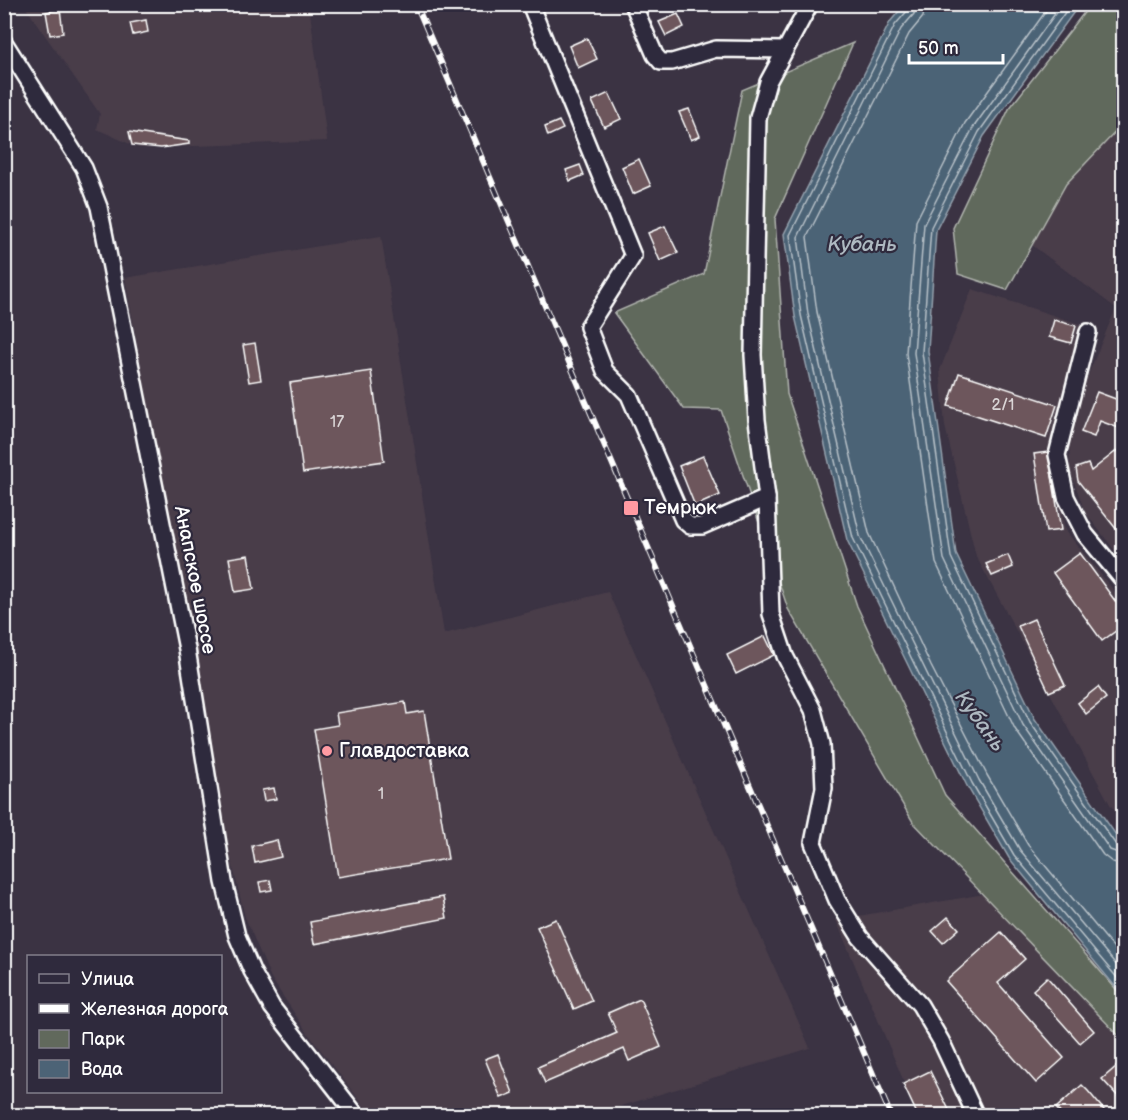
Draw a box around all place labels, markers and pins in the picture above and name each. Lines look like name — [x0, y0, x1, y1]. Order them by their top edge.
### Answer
place label: Темрюк — [644, 496, 717, 520]
marker: Темрюк — [622, 499, 640, 517]
place label: Главдоставка — [339, 739, 470, 763]
marker: Главдоставка — [320, 744, 334, 758]

